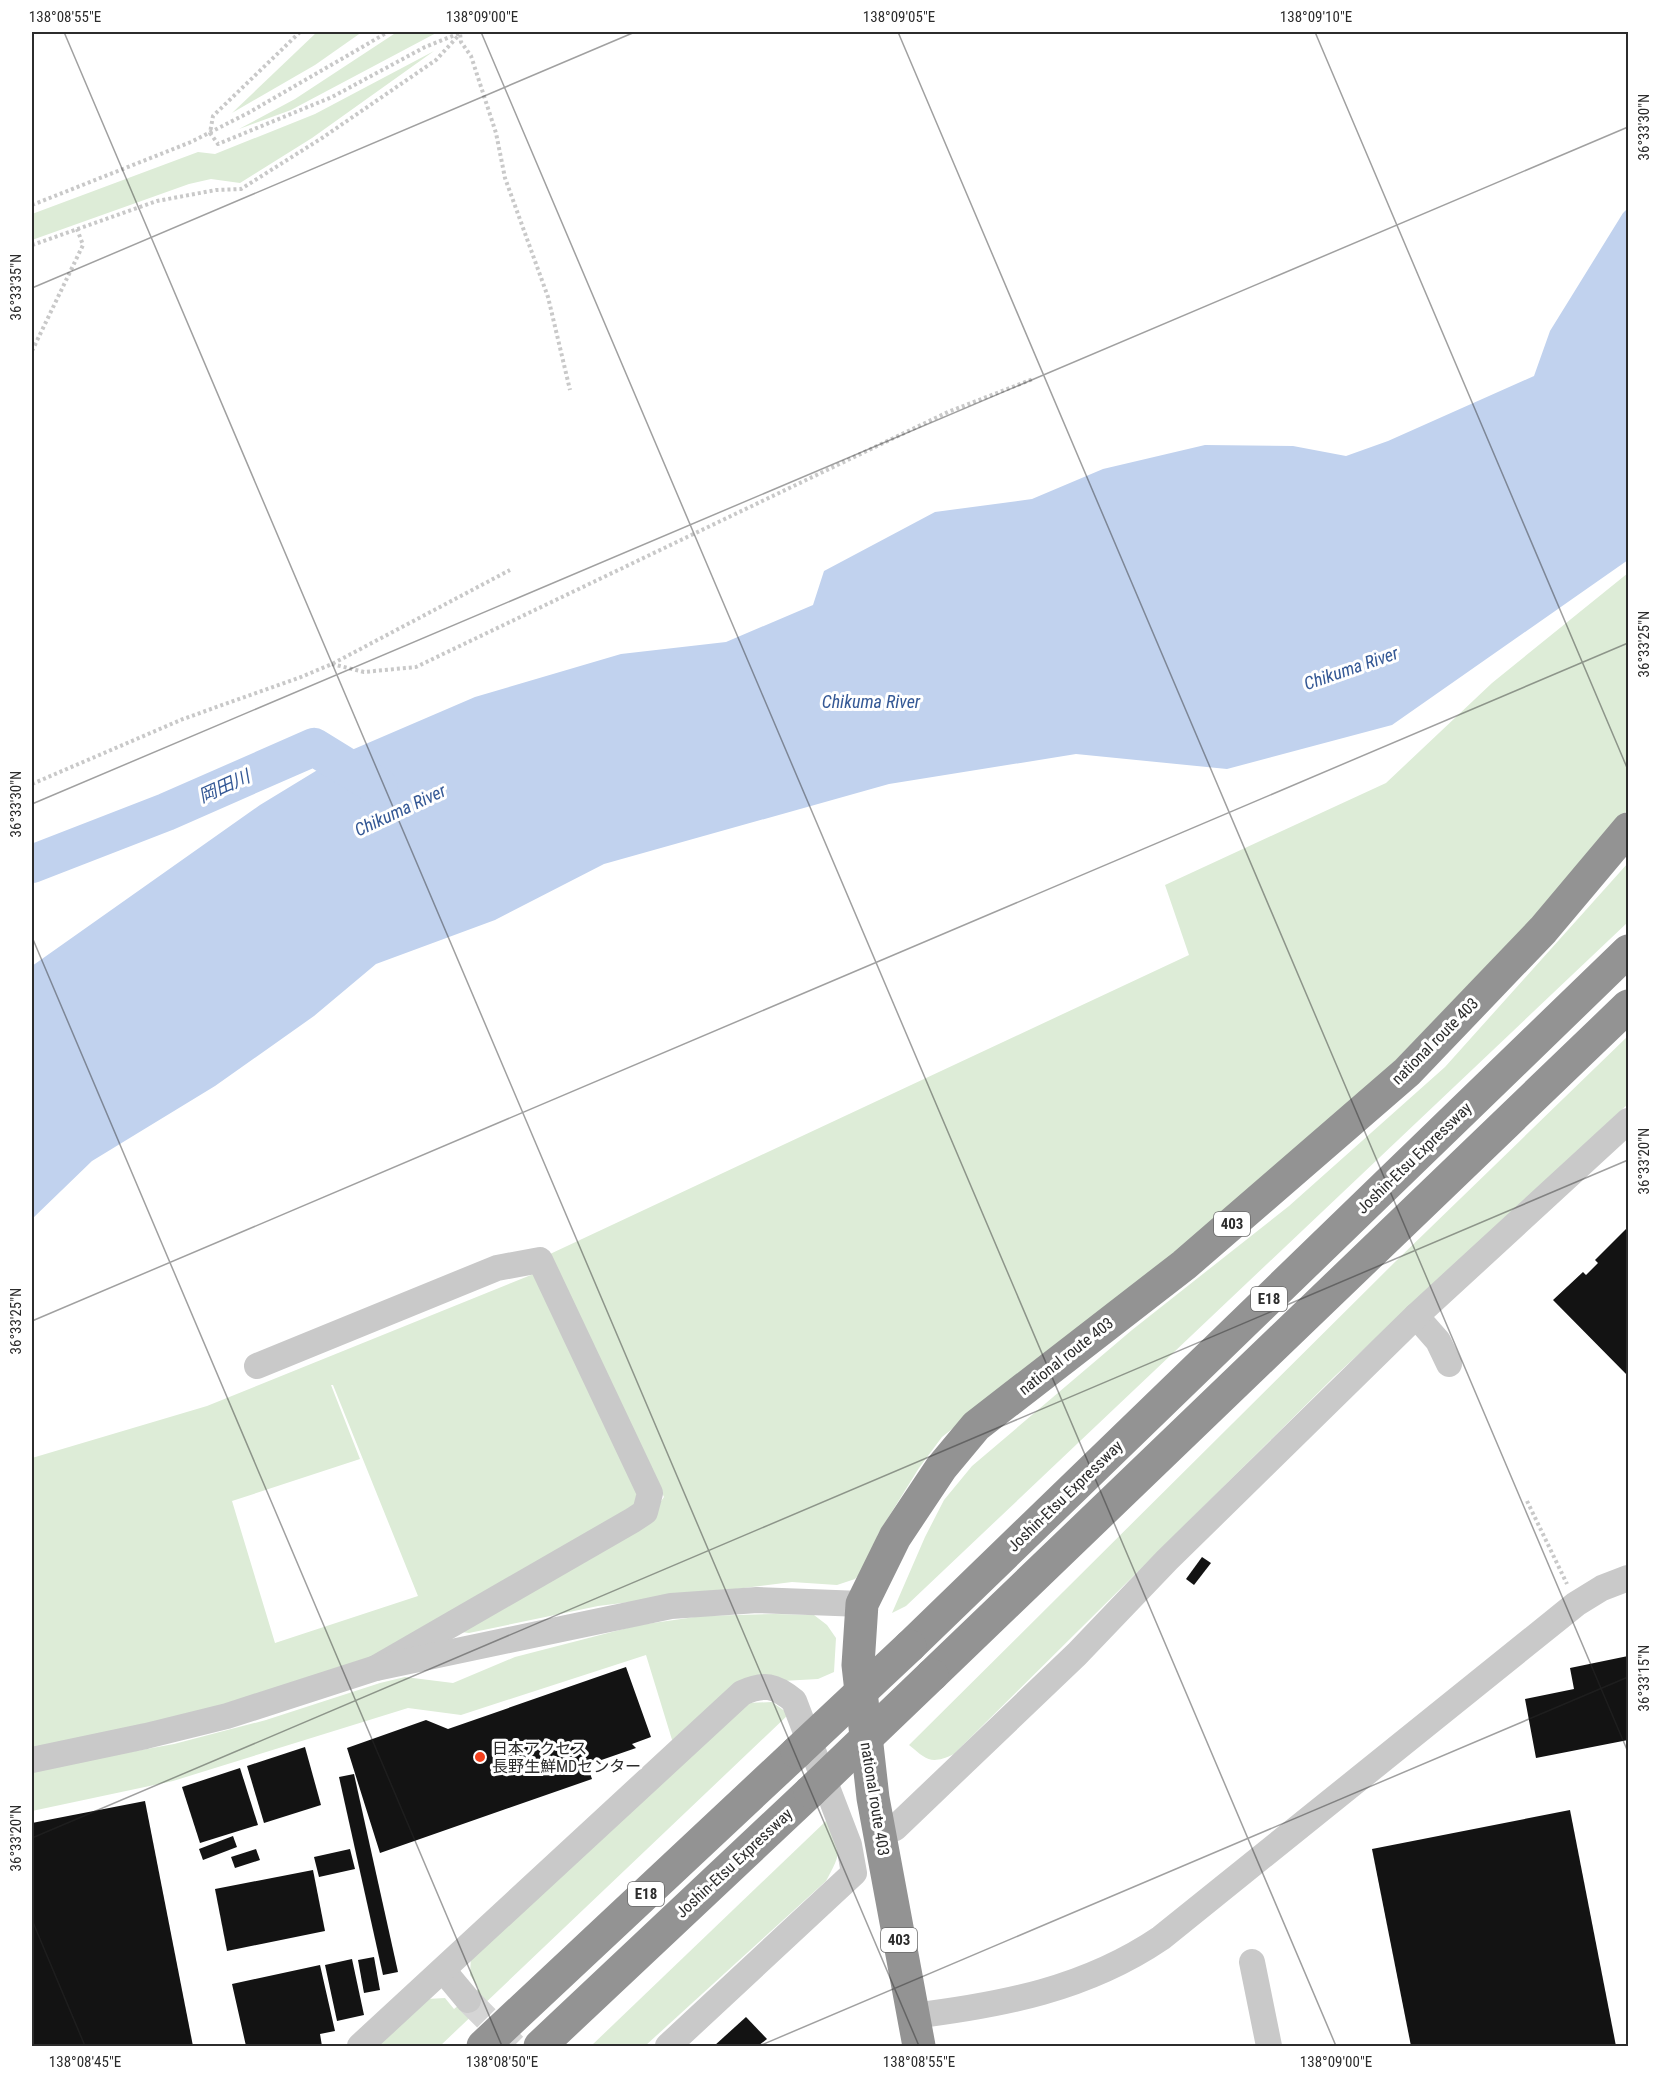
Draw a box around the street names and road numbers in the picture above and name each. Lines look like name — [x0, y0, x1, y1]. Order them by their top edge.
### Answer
street label: national route 403 — [1388, 994, 1482, 1088]
street label: Joshin-Etsu Expressway — [1353, 1098, 1475, 1218]
road number: 403 — [1214, 1212, 1250, 1236]
road number: E18 — [1251, 1287, 1287, 1311]
street label: national route 403 — [1015, 1313, 1117, 1399]
street label: Joshin-Etsu Expressway — [1004, 1436, 1126, 1556]
street label: national route 403 — [857, 1741, 893, 1857]
street label: Joshin-Etsu Expressway — [672, 1804, 796, 1922]
road number: E18 — [628, 1882, 664, 1906]
road number: 403 — [881, 1928, 917, 1952]

